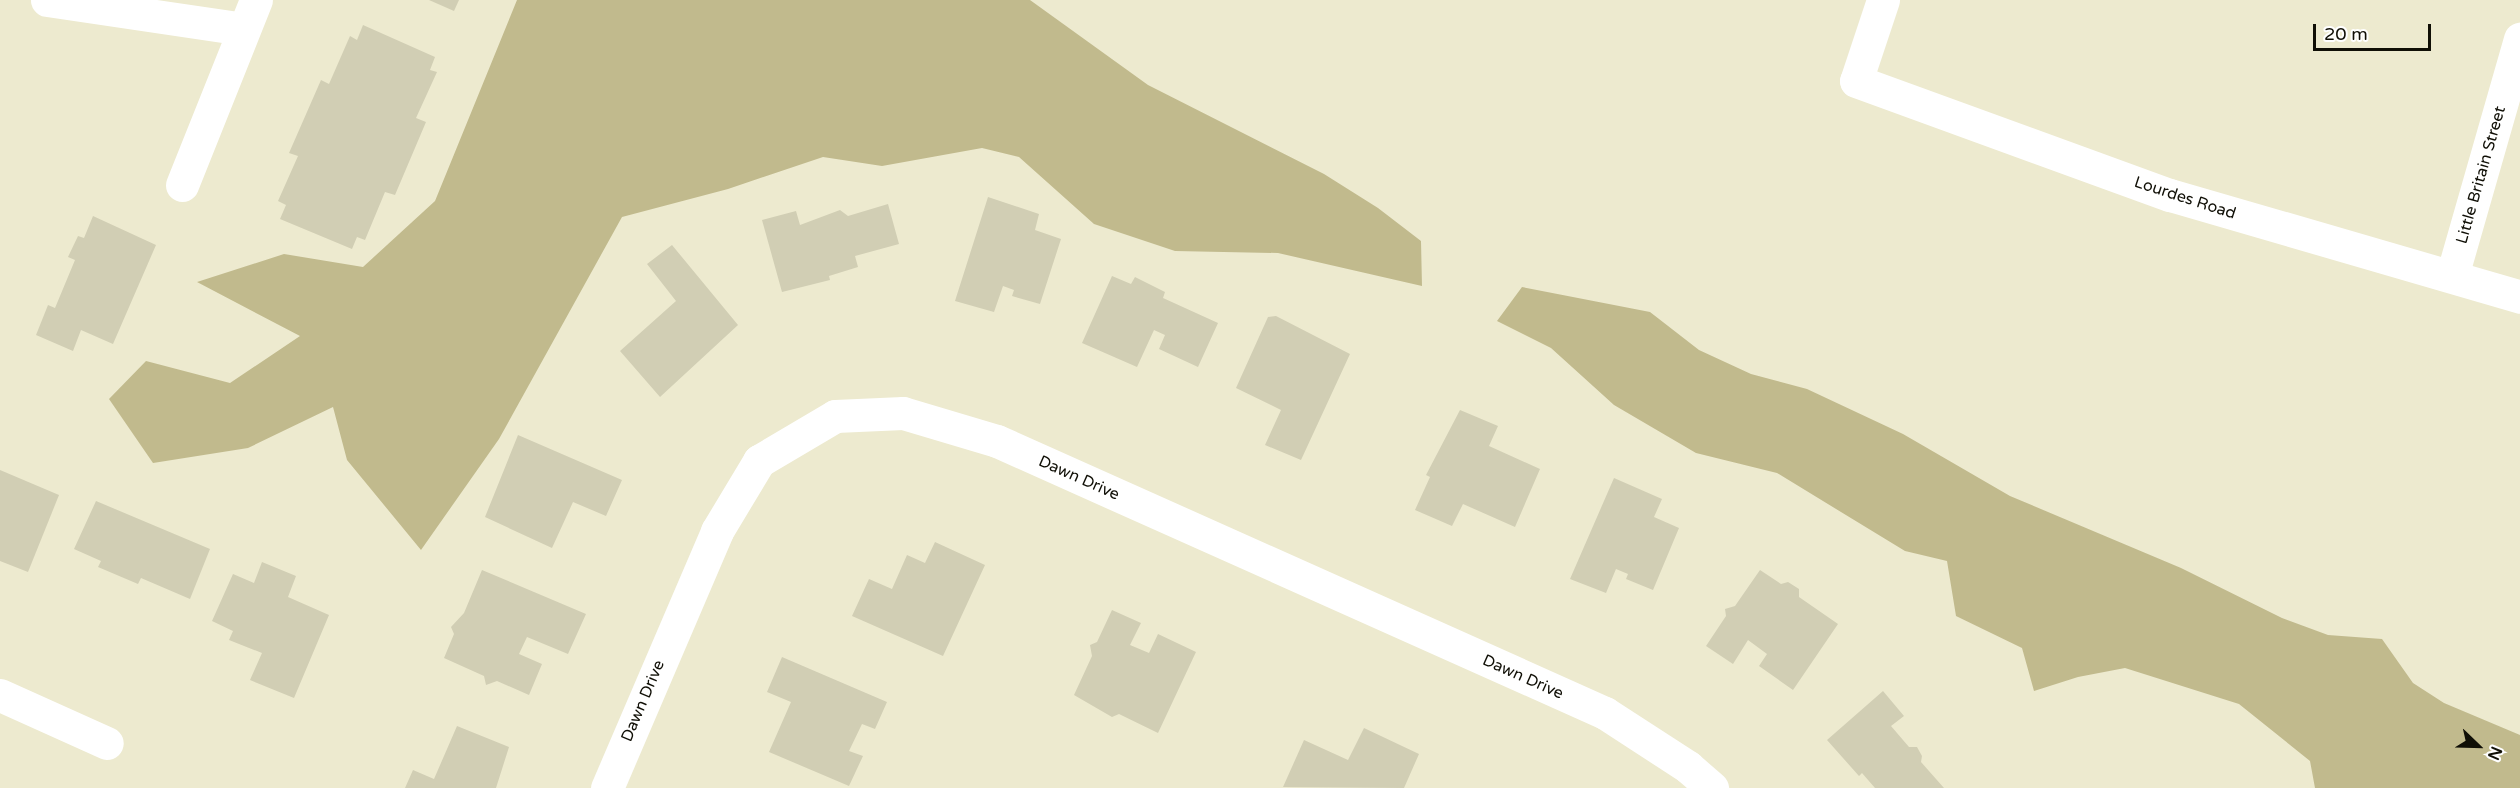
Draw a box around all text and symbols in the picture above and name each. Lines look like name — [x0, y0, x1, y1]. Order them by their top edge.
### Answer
scale bar — [2316, 12, 2434, 50]
text: 20 m — [2324, 23, 2368, 45]
street label: Little Britain Street — [2452, 104, 2510, 246]
street label: Lourdes Road — [2132, 173, 2238, 223]
street label: Dawn Drive — [1035, 452, 1123, 504]
street label: Dawn Drive — [1479, 651, 1567, 703]
street label: Dawn Drive — [617, 657, 669, 745]
north arrow — [2448, 716, 2508, 776]
text: N — [2483, 743, 2506, 763]

